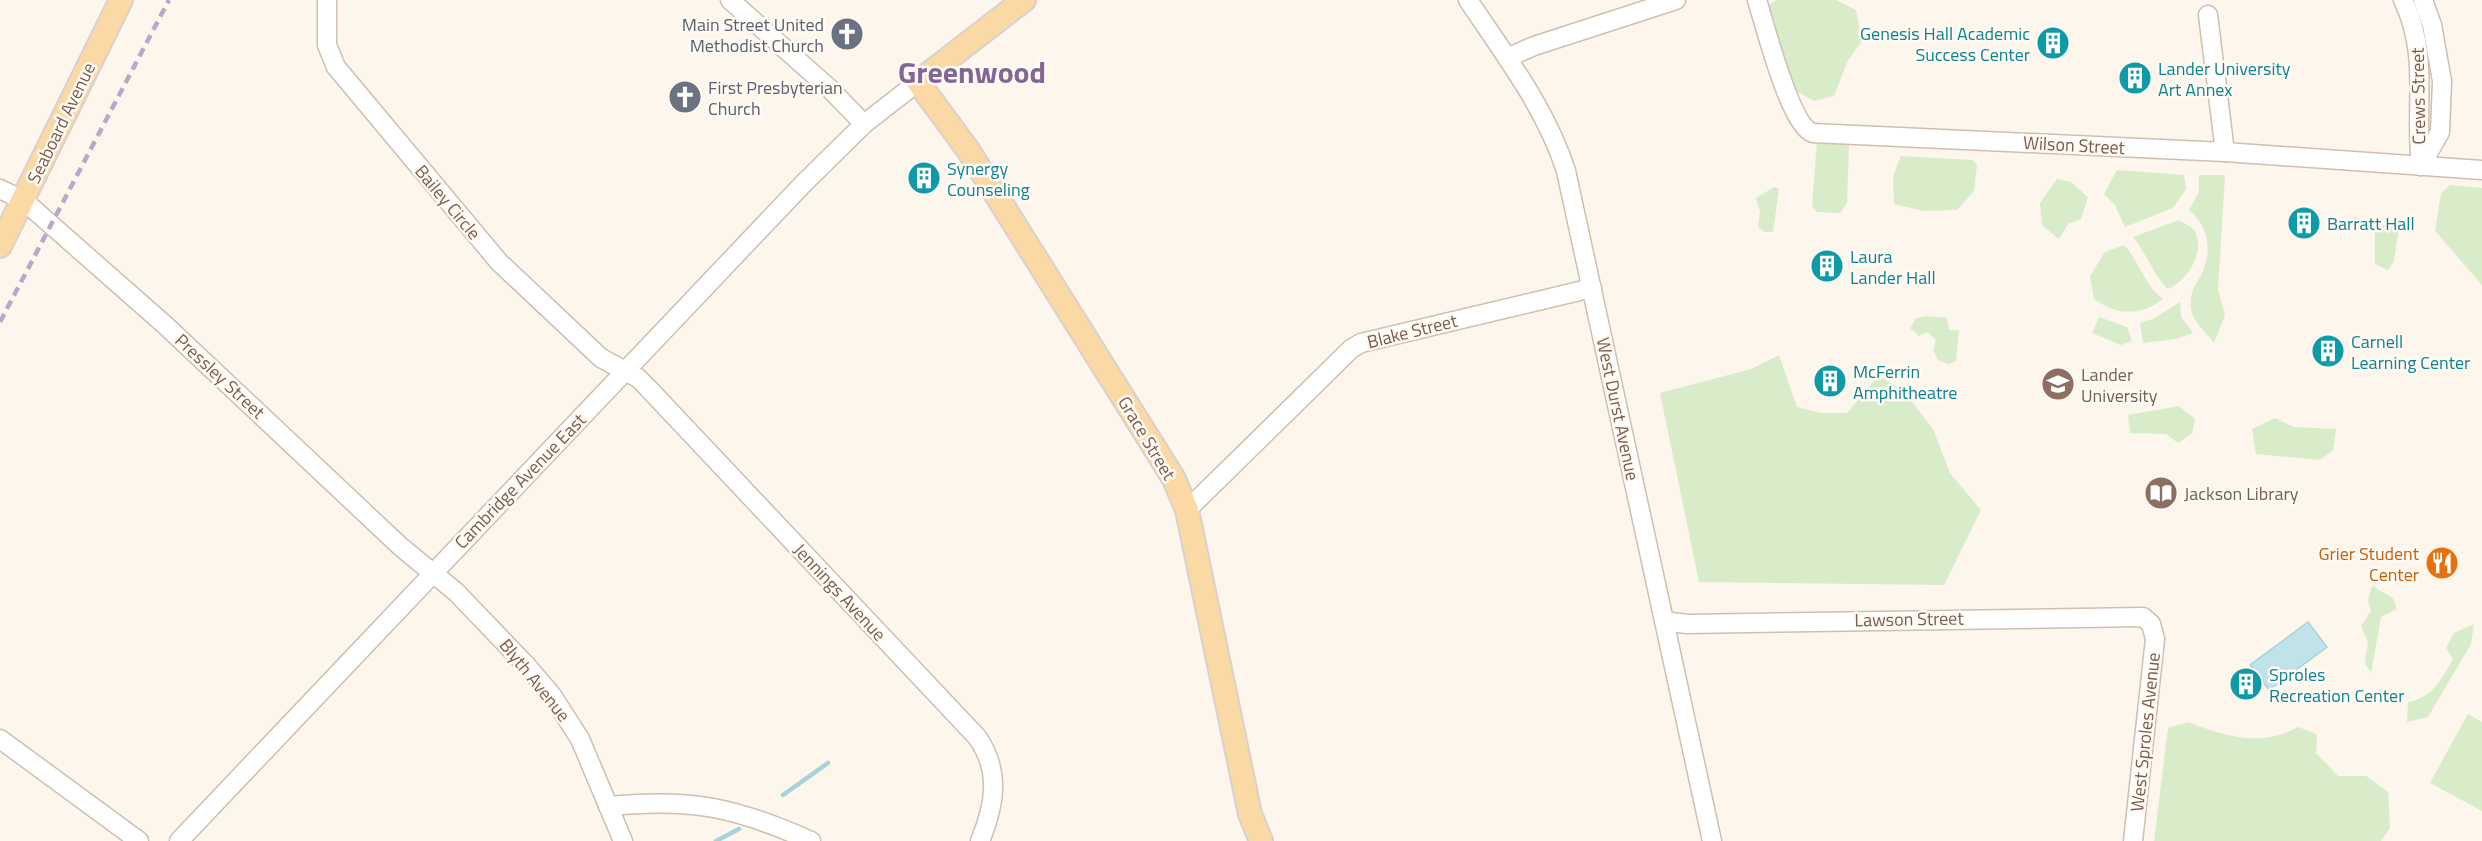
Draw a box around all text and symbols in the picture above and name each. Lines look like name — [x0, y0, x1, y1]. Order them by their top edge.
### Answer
place label: Main Street United Methodist Church — [682, 11, 824, 59]
church icon: Main Street United Methodist Church — [829, 16, 865, 52]
place label: Genesis Hall Academic Success Center — [1860, 20, 2030, 68]
building icon: Genesis Hall Academic Success Center — [2035, 25, 2071, 61]
street label: Crews Street — [2404, 47, 2432, 145]
district label: Greenwood — [898, 49, 1046, 95]
place label: Lander University Art Annex — [2158, 55, 2291, 103]
street label: Seaboard Avenue — [20, 58, 102, 188]
building icon: Lander University Art Annex — [2117, 60, 2153, 96]
place label: First Presbyterian Church — [708, 74, 843, 122]
church icon: First Presbyterian Church — [667, 79, 703, 115]
street label: Wilson Street — [2022, 129, 2126, 161]
place label: Synergy Counseling — [947, 155, 1030, 203]
street label: Bailey Circle — [409, 159, 487, 245]
building icon: Synergy Counseling — [906, 160, 942, 196]
building icon: Barratt Hall — [2286, 205, 2322, 241]
place label: Barratt Hall — [2327, 210, 2415, 237]
place label: Laura Lander Hall — [1850, 243, 1936, 291]
building icon: Laura Lander Hall — [1809, 248, 1845, 284]
street label: Blake Street — [1364, 307, 1461, 355]
street label: Pressley Street — [169, 327, 272, 425]
place label: Carnell Learning Center — [2351, 328, 2470, 376]
building icon: Carnell Learning Center — [2310, 333, 2346, 369]
street label: West Durst Avenue — [1590, 335, 1646, 483]
place label: McFerrin Amphitheatre — [1853, 358, 1957, 406]
place label: Lander University — [2081, 361, 2158, 409]
building icon: McFerrin Amphitheatre — [1812, 363, 1848, 399]
school or university icon: Lander University — [2040, 366, 2076, 402]
street label: Grace Street — [1111, 391, 1183, 486]
street label: Cambridge Avenue East — [448, 407, 592, 555]
library icon: Jackson Library — [2143, 475, 2179, 511]
place label: Jackson Library — [2184, 480, 2299, 507]
street label: Jennings Avenue — [787, 537, 893, 647]
place label: Grier Student Center — [2318, 540, 2420, 588]
restaurant icon: Grier Student Center — [2424, 545, 2460, 581]
street label: Lawson Street — [1854, 605, 1965, 633]
street label: Blyth Avenue — [493, 633, 577, 727]
street label: West Sproles Avenue — [2123, 651, 2167, 813]
place label: Sproles Recreation Center — [2269, 661, 2404, 709]
building icon: Sproles Recreation Center — [2228, 666, 2264, 702]

